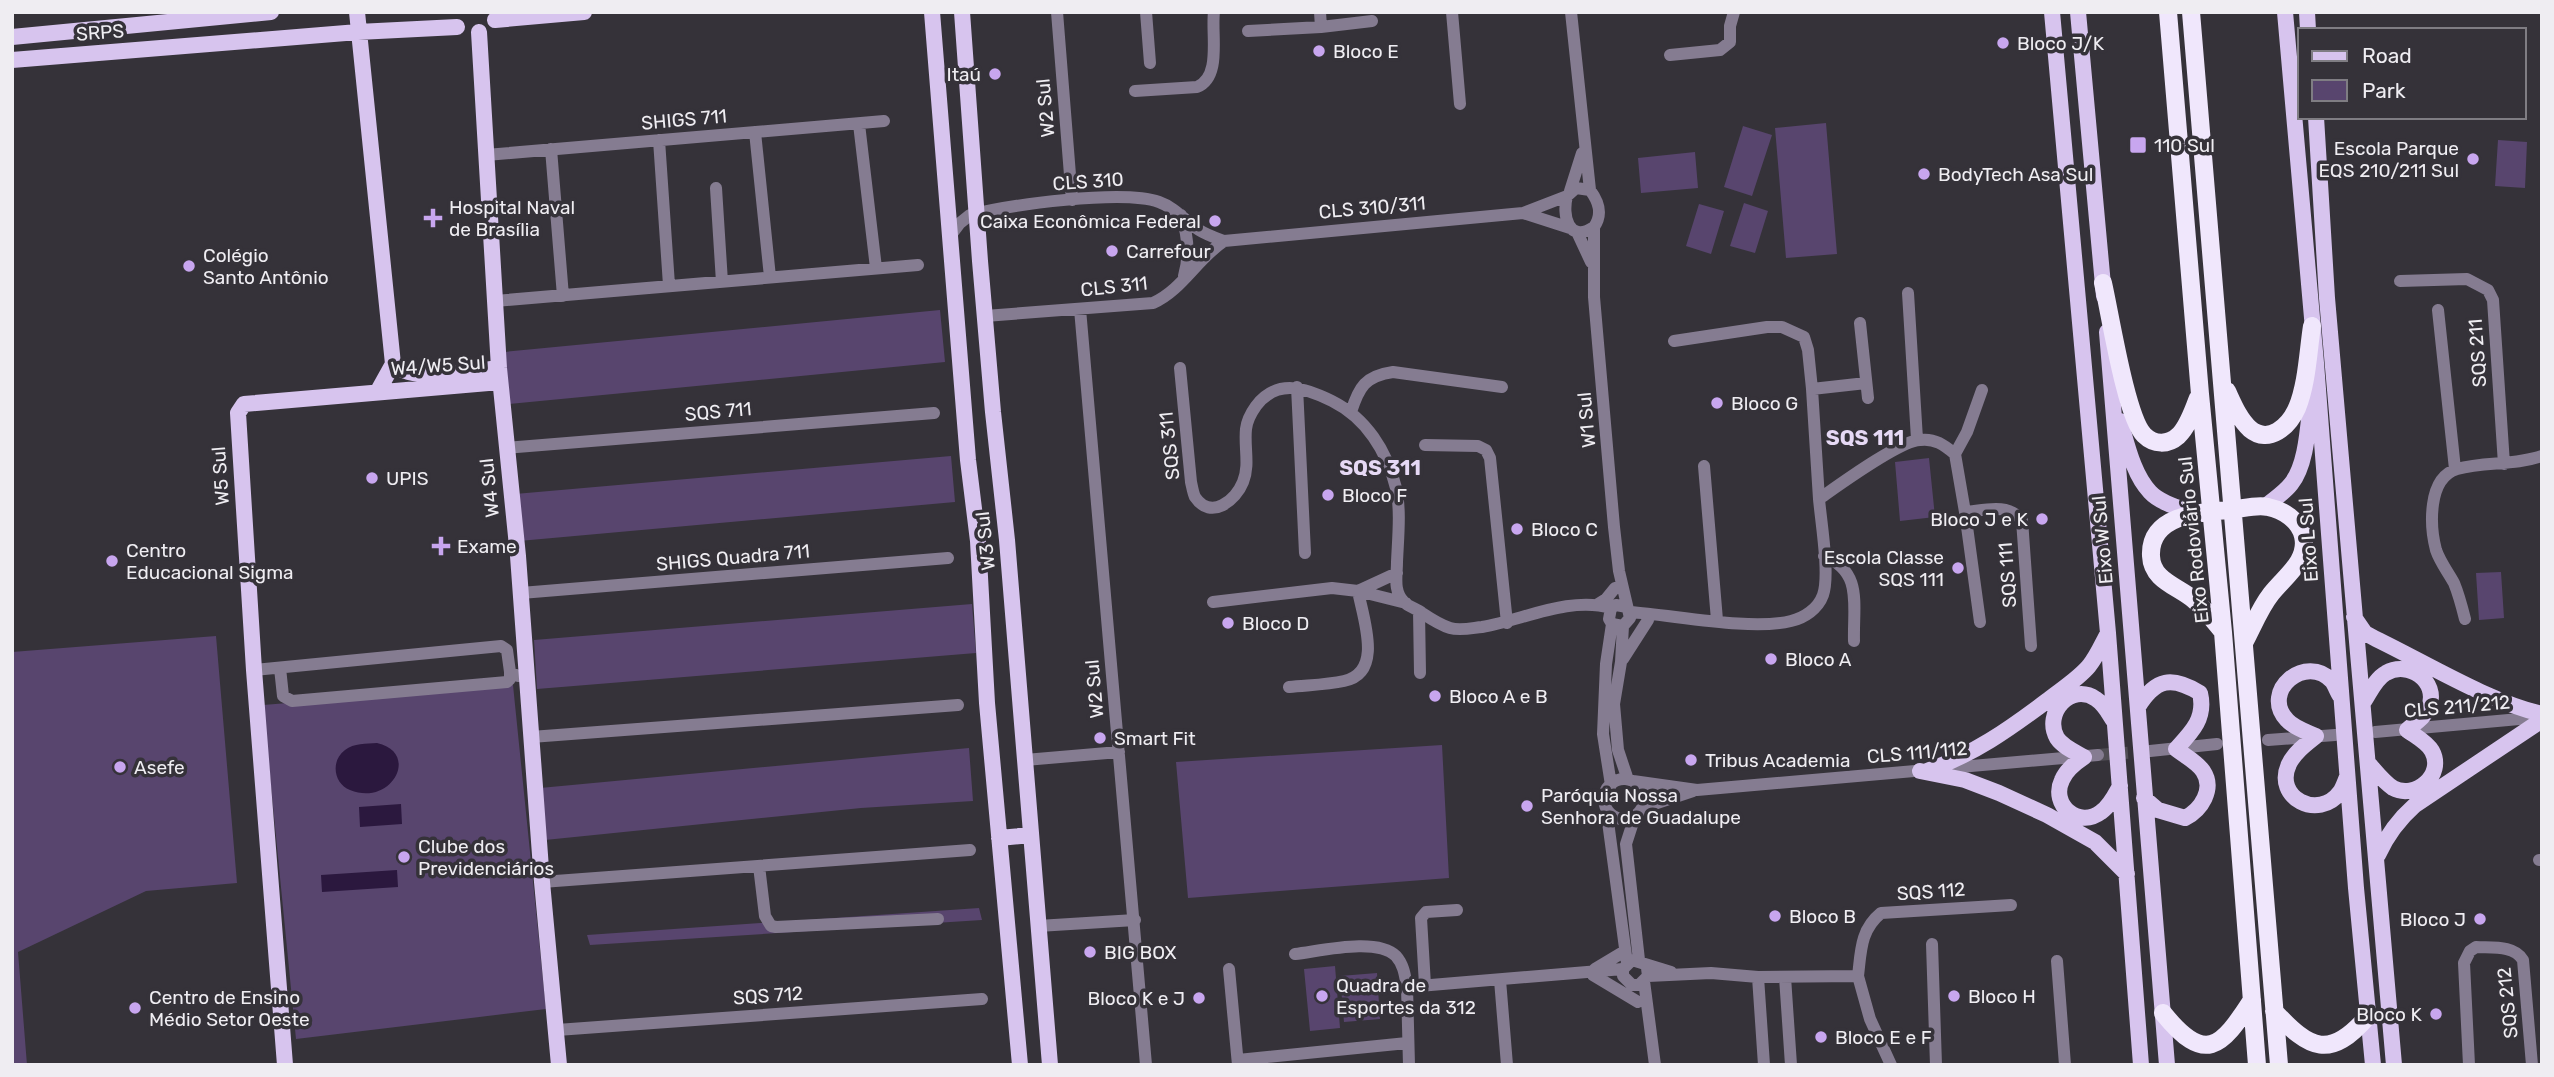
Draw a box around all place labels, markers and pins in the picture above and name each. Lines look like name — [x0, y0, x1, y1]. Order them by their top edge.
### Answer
place label: Bloco J/K — [2017, 32, 2105, 55]
marker: Bloco J/K — [1995, 35, 2011, 51]
place label: Bloco E — [1333, 40, 1399, 63]
marker: Bloco E — [1311, 43, 1327, 59]
place label: Itaú — [946, 63, 981, 86]
marker: Itaú — [987, 66, 1003, 82]
place label: 110 Sul — [2154, 134, 2215, 157]
marker: 110 Sul — [2128, 135, 2148, 155]
place label: Escola Parque EQS 210/211 Sul — [2318, 137, 2459, 182]
marker: Escola Parque EQS 210/211 Sul — [2465, 151, 2481, 167]
place label: BodyTech Asa Sul — [1938, 163, 2093, 186]
marker: BodyTech Asa Sul — [1916, 166, 1932, 182]
place label: Hospital Naval de Brasília — [449, 196, 575, 241]
marker: Hospital Naval de Brasília — [423, 208, 443, 228]
place label: Caixa Econômica Federal — [980, 210, 1201, 233]
marker: Caixa Econômica Federal — [1207, 213, 1223, 229]
place label: Carrefour — [1126, 240, 1211, 263]
marker: Carrefour — [1104, 243, 1120, 259]
place label: Colégio Santo Antônio — [203, 244, 329, 289]
marker: Colégio Santo Antônio — [181, 258, 197, 274]
place label: Bloco G — [1731, 392, 1798, 415]
marker: Bloco G — [1709, 395, 1725, 411]
place label: UPIS — [386, 467, 429, 490]
marker: UPIS — [364, 470, 380, 486]
place label: Bloco F — [1342, 484, 1407, 507]
marker: Bloco F — [1320, 487, 1336, 503]
place label: Bloco J e K — [1930, 508, 2029, 531]
marker: Bloco J e K — [2034, 511, 2050, 527]
place label: Bloco C — [1531, 518, 1598, 541]
marker: Bloco C — [1509, 521, 1525, 537]
place label: Exame — [457, 535, 517, 558]
marker: Exame — [431, 536, 451, 556]
place label: Centro Educacional Sigma — [126, 539, 294, 584]
place label: Escola Classe SQS 111 — [1824, 546, 1944, 591]
marker: Centro Educacional Sigma — [104, 553, 120, 569]
marker: Escola Classe SQS 111 — [1950, 560, 1966, 576]
place label: Bloco D — [1242, 612, 1309, 635]
marker: Bloco D — [1220, 615, 1236, 631]
place label: Bloco A — [1785, 648, 1852, 671]
marker: Bloco A — [1763, 651, 1779, 667]
place label: Bloco A e B — [1449, 685, 1548, 708]
marker: Bloco A e B — [1427, 688, 1443, 704]
place label: Smart Fit — [1114, 727, 1196, 750]
marker: Smart Fit — [1092, 730, 1108, 746]
place label: Tribus Academia — [1705, 749, 1850, 772]
marker: Tribus Academia — [1683, 752, 1699, 768]
place label: Asefe — [134, 756, 185, 779]
marker: Asefe — [112, 759, 128, 775]
place label: Paróquia Nossa Senhora de Guadalupe — [1541, 784, 1741, 829]
marker: Paróquia Nossa Senhora de Guadalupe — [1519, 798, 1535, 814]
place label: Clube dos Previdenciários — [418, 835, 554, 880]
marker: Clube dos Previdenciários — [396, 849, 412, 865]
place label: Bloco B — [1789, 905, 1856, 928]
marker: Bloco B — [1767, 908, 1783, 924]
place label: Bloco J — [2400, 908, 2466, 931]
marker: Bloco J — [2472, 911, 2488, 927]
place label: BIG BOX — [1104, 941, 1177, 964]
marker: BIG BOX — [1082, 944, 1098, 960]
place label: Quadra de Esportes da 312 — [1336, 974, 1476, 1019]
place label: Bloco H — [1968, 985, 2036, 1008]
place label: Centro de Ensino Médio Setor Oeste — [149, 986, 310, 1031]
place label: Bloco K e J — [1088, 987, 1185, 1010]
marker: Quadra de Esportes da 312 — [1314, 988, 1330, 1004]
marker: Bloco H — [1946, 988, 1962, 1004]
marker: Bloco K e J — [1191, 990, 1207, 1006]
marker: Centro de Ensino Médio Setor Oeste — [127, 1000, 143, 1016]
place label: Bloco K — [2356, 1003, 2423, 1026]
marker: Bloco K — [2428, 1006, 2444, 1022]
place label: Bloco E e F — [1835, 1026, 1932, 1049]
marker: Bloco E e F — [1813, 1029, 1829, 1045]

